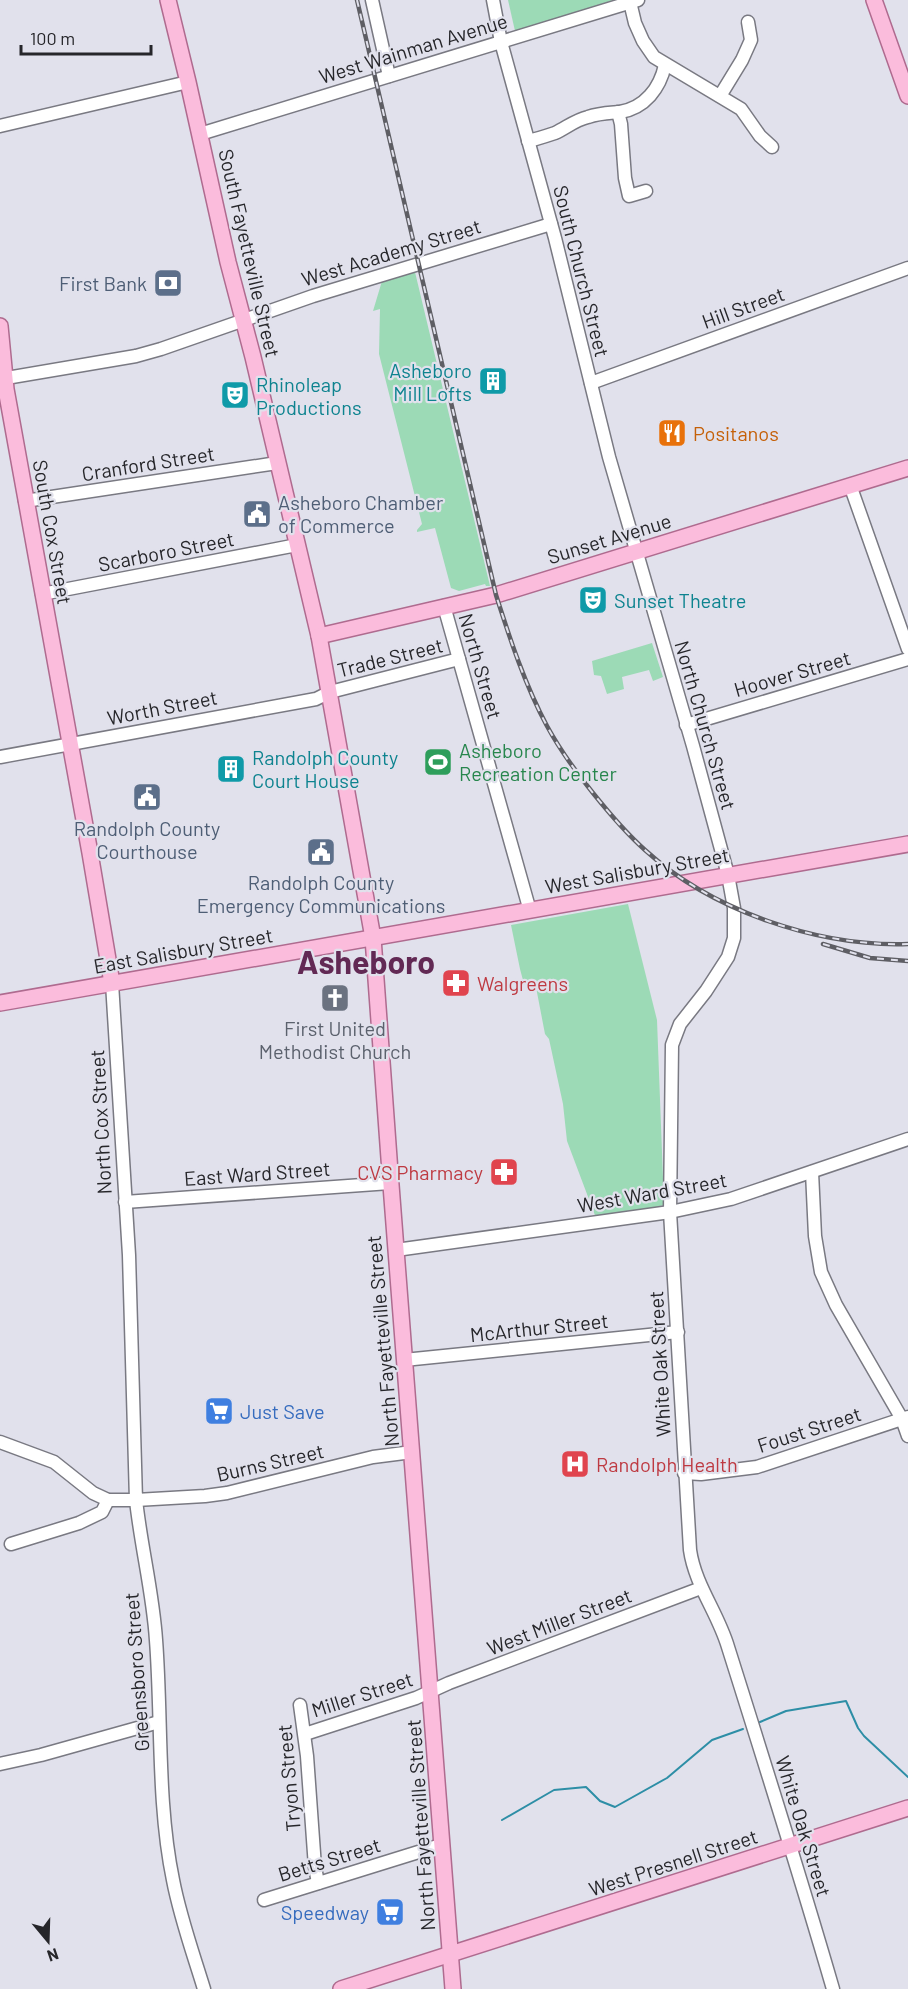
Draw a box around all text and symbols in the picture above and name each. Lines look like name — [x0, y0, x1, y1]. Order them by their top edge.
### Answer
street label: West Wainman Avenue — [316, 8, 510, 88]
scale bar — [21, 18, 152, 56]
text: 100 m — [30, 27, 75, 49]
street label: South Fayetteville Street — [214, 146, 286, 360]
street label: South Church Street — [549, 183, 615, 359]
street label: West Academy Street — [298, 213, 484, 291]
bank icon: First Bank — [152, 267, 184, 299]
place label: First Bank — [59, 271, 147, 295]
street label: Hill Street — [698, 281, 788, 333]
place label: Asheboro Mill Lofts — [389, 358, 472, 405]
building icon: Asheboro Mill Lofts — [477, 365, 509, 397]
place label: Rhinoleap Productions — [256, 372, 362, 419]
theatre icon: Rhinoleap Productions — [219, 379, 251, 411]
restaurant icon: Positanos — [656, 417, 688, 449]
place label: Positanos — [693, 421, 779, 445]
street label: Cranford Street — [80, 441, 216, 485]
street label: South Cox Street — [28, 458, 78, 606]
place label: Asheboro Chamber of Commerce — [278, 490, 443, 537]
public building icon: Asheboro Chamber of Commerce — [241, 498, 273, 530]
street label: Sunset Avenue — [544, 508, 674, 568]
street label: Scarboro Street — [96, 526, 236, 576]
theatre icon: Sunset Theatre — [577, 584, 609, 616]
place label: Sunset Theatre — [614, 588, 746, 612]
street label: North Street — [454, 610, 508, 722]
street label: Trade Street — [335, 632, 445, 682]
street label: North Church Street — [670, 638, 742, 812]
street label: Hoover Street — [731, 645, 853, 701]
street label: Worth Street — [105, 685, 219, 729]
place label: Asheboro Recreation Center — [459, 738, 617, 785]
place label: Randolph County Court House — [252, 745, 398, 792]
sports icon: Asheboro Recreation Center — [422, 746, 454, 778]
building icon: Randolph County Court House — [215, 753, 247, 785]
public building icon: Randolph County Courthouse — [131, 781, 163, 813]
place label: Randolph County Courthouse — [74, 816, 220, 863]
public building icon: Randolph County Emergency Communications — [305, 836, 337, 868]
street label: West Salisbury Street — [543, 842, 731, 898]
place label: Randolph County Emergency Communications — [197, 870, 445, 917]
street label: East Salisbury Street — [91, 922, 275, 978]
district label: Asheboro — [297, 942, 435, 980]
pharmacy icon: Walgreens — [440, 967, 472, 999]
place label: Walgreens — [477, 971, 568, 995]
church icon: First United Methodist Church — [319, 982, 351, 1014]
place label: First United Methodist Church — [259, 1016, 411, 1063]
street label: North Cox Street — [84, 1049, 116, 1195]
street label: East Ward Street — [183, 1156, 331, 1190]
pharmacy icon: CVS Pharmacy — [488, 1156, 520, 1188]
place label: CVS Pharmacy — [357, 1160, 483, 1184]
street label: West Ward Street — [575, 1167, 729, 1217]
street label: North Fayetteville Street — [361, 1234, 403, 1448]
street label: White Oak Street — [643, 1290, 675, 1438]
street label: McArthur Street — [469, 1308, 609, 1346]
supermarket icon: Just Save — [203, 1395, 235, 1427]
place label: Just Save — [240, 1399, 325, 1423]
street label: Foust Street — [754, 1401, 864, 1457]
street label: Burns Street — [214, 1438, 326, 1486]
hospital icon: Randolph Health — [559, 1448, 591, 1480]
place label: Randolph Health — [596, 1452, 738, 1476]
street label: West Miller Street — [483, 1582, 635, 1660]
street label: Greensboro Street — [118, 1592, 154, 1752]
street label: Miller Street — [308, 1666, 416, 1722]
street label: North Fayetteville Street — [401, 1718, 439, 1932]
street label: Tryon Street — [271, 1723, 305, 1833]
street label: White Oak Street — [771, 1753, 837, 1899]
street label: West Presnell Street — [586, 1823, 760, 1901]
street label: Betts Street — [275, 1832, 383, 1886]
supermarket icon: Speedway — [374, 1896, 406, 1928]
place label: Speedway — [281, 1900, 369, 1924]
north arrow — [18, 1911, 78, 1971]
text: N — [45, 1945, 61, 1966]

